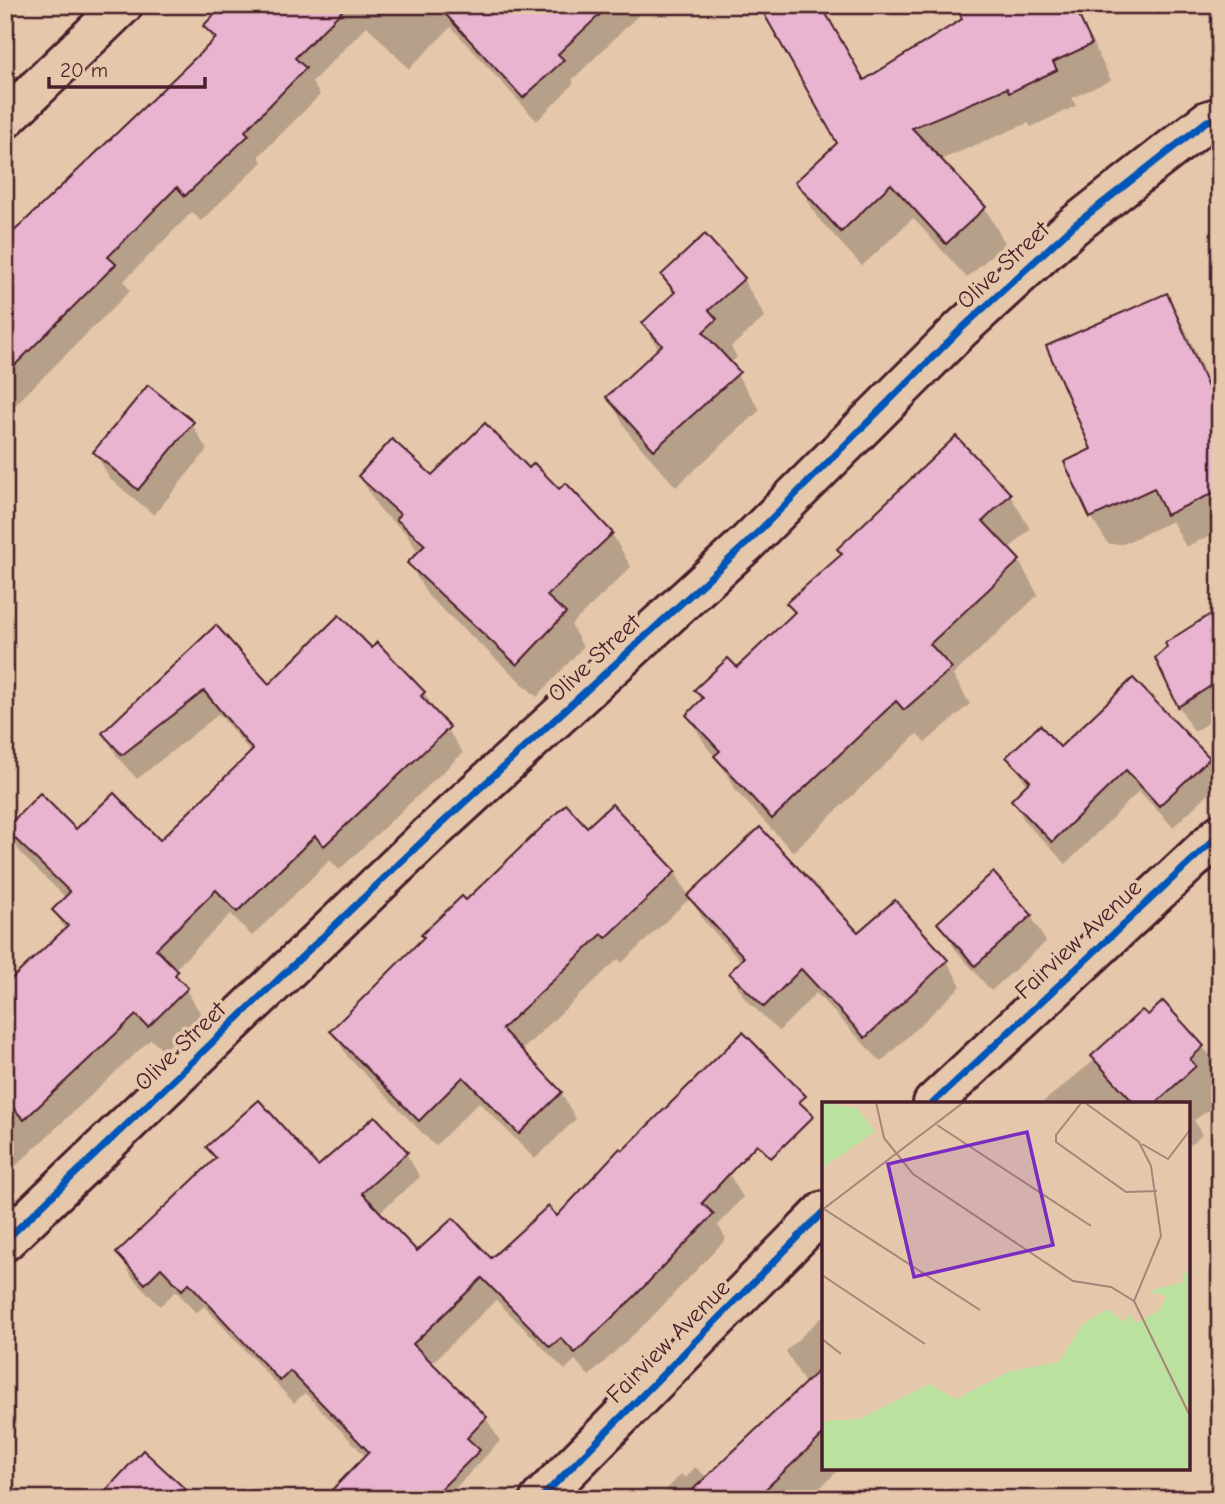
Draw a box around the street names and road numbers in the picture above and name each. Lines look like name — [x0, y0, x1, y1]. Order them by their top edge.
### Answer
street label: Olive Street — [951, 214, 1056, 315]
street label: Olive Street — [542, 607, 647, 708]
street label: Fairview Avenue — [1009, 873, 1147, 1005]
street label: Olive Street — [129, 995, 232, 1096]
street label: Fairview Avenue — [601, 1274, 735, 1408]

